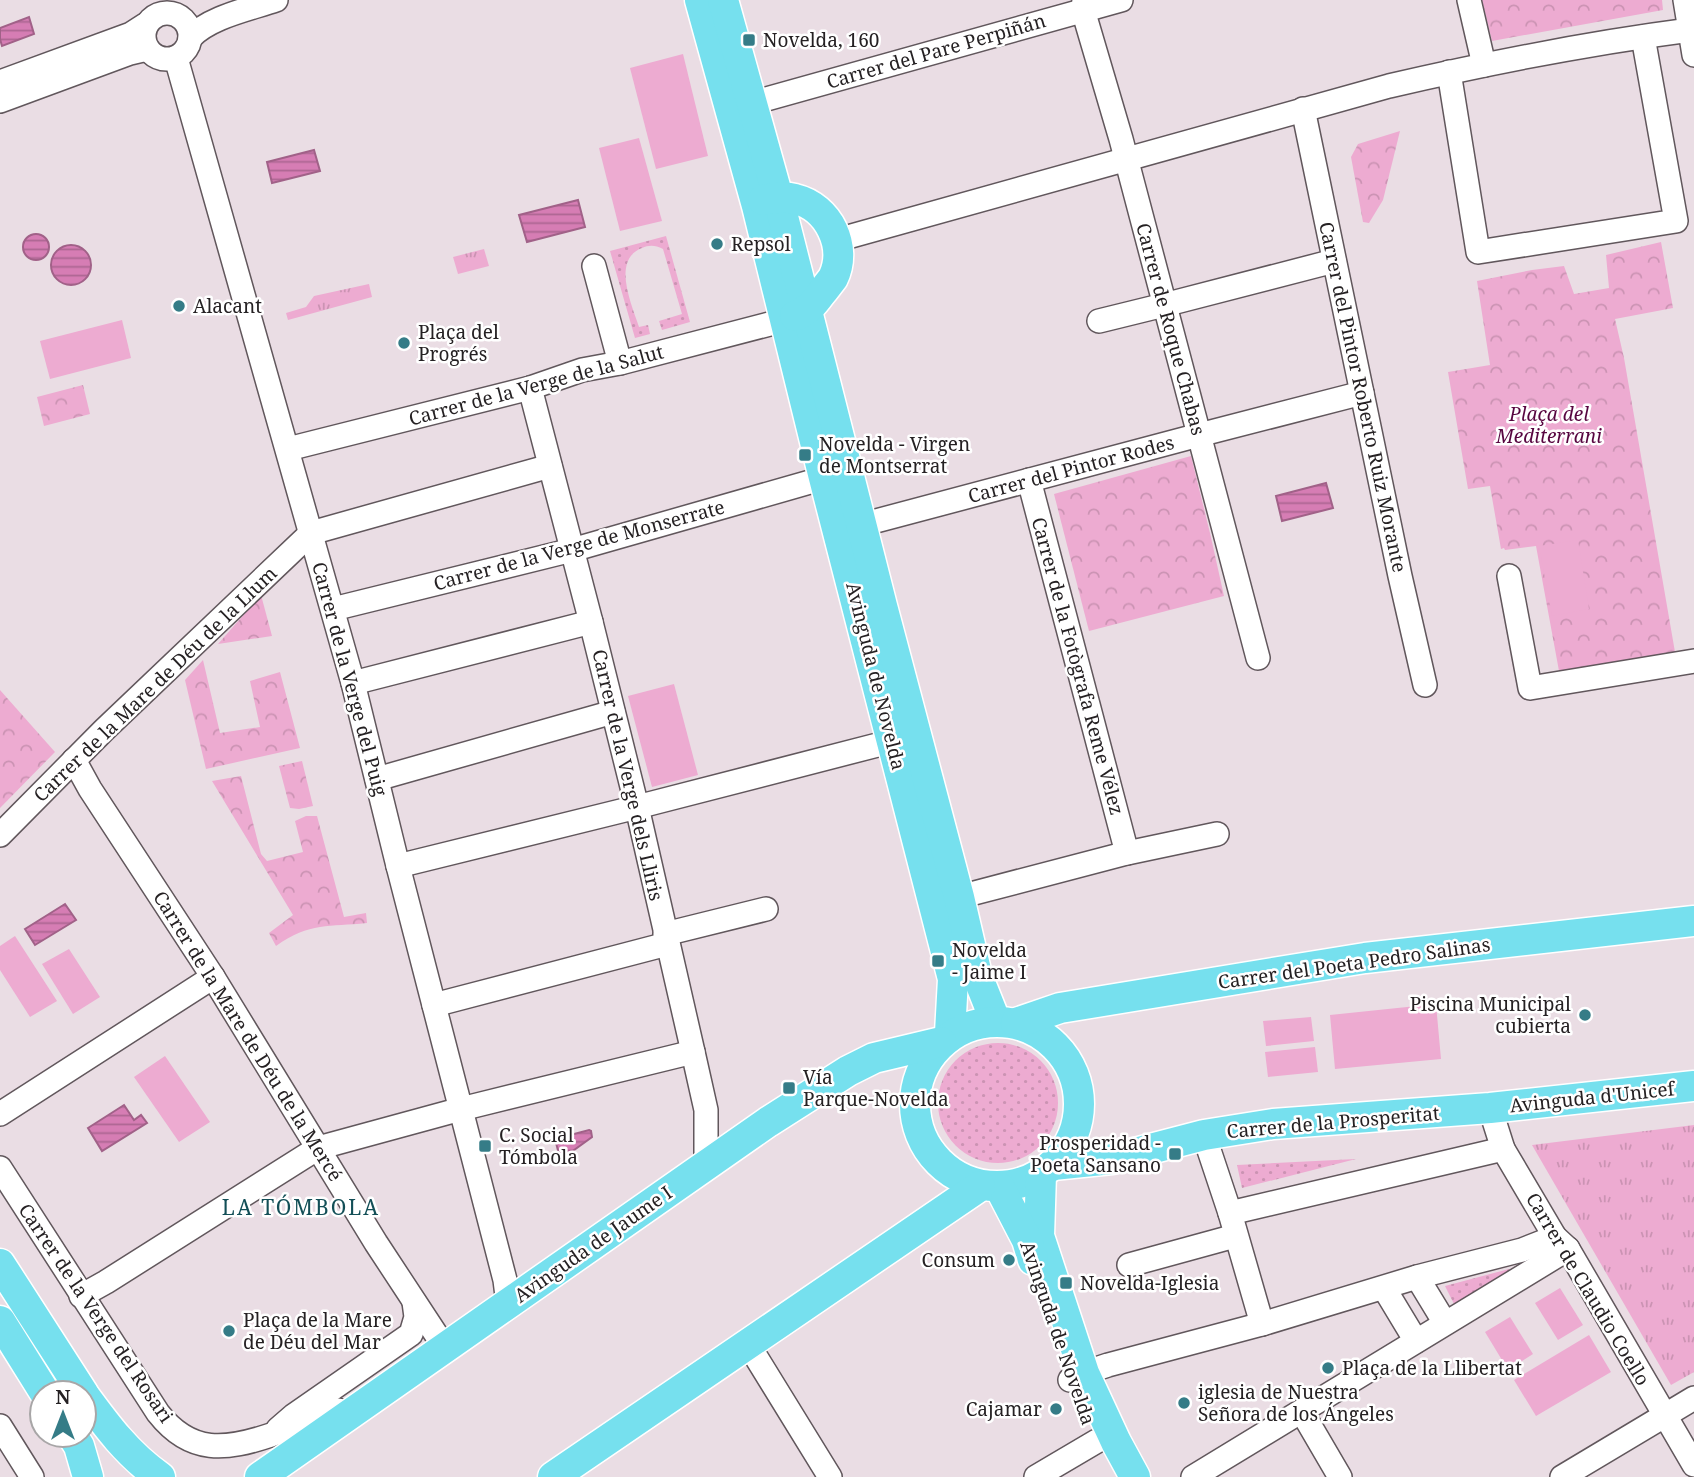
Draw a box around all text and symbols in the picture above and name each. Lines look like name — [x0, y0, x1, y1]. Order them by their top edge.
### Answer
street label: Carrer del Pare Perpiñán — [823, 7, 1049, 95]
place label: Novelda, 160 — [763, 27, 879, 53]
marker: Novelda, 160 — [741, 32, 757, 48]
street label: Carrer del Pintor Roberto Ruiz Morante — [1313, 219, 1413, 575]
street label: Carrer de Roque Chabas — [1130, 220, 1212, 438]
place label: Repsol — [731, 231, 791, 257]
marker: Repsol — [709, 236, 725, 252]
place label: Alacant — [193, 293, 262, 319]
marker: Alacant — [171, 298, 187, 314]
place label: Plaça del Progrés — [418, 319, 499, 367]
marker: Plaça del Progrés — [396, 335, 412, 351]
street label: Carrer de la Verge de la Salut — [406, 338, 667, 432]
park label: Plaça del Mediterrani — [1495, 401, 1602, 449]
street label: Carrer del Pintor Rodes — [965, 429, 1177, 509]
place label: Novelda - Virgen de Montserrat — [819, 431, 970, 479]
marker: Novelda - Virgen de Montserrat — [797, 447, 813, 463]
street label: Carrer de la Verge de Monserrate — [431, 494, 727, 596]
street label: Carrer de la Fotògrafa Reme Vélez — [1026, 514, 1130, 818]
street label: Carrer de la Verge del Puig — [306, 559, 394, 799]
street label: Carrer de la Mare de Déu de la Llum — [28, 560, 282, 808]
street label: Avinguda de Novelda — [840, 579, 912, 773]
street label: Carrer de la Verge dels Lliris — [586, 647, 670, 903]
street label: Carrer de la Mare de Déu de la Mercé — [147, 886, 349, 1186]
street label: Carrer del Poeta Pedro Salinas — [1216, 931, 1492, 995]
place label: Novelda - Jaime I — [952, 937, 1027, 985]
marker: Novelda - Jaime I — [930, 953, 946, 969]
place label: Piscina Municipal cubierta — [1410, 991, 1571, 1039]
marker: Piscina Municipal cubierta — [1577, 1007, 1593, 1023]
place label: Vía Parque-Novelda — [803, 1064, 949, 1112]
street label: Avinguda d'Unicef — [1508, 1075, 1678, 1119]
marker: Vía Parque-Novelda — [781, 1080, 797, 1096]
street label: Carrer de la Prosperitat — [1226, 1100, 1441, 1144]
place label: C. Social Tómbola — [499, 1122, 578, 1170]
place label: Prosperidad - Poeta Sansano — [1030, 1130, 1161, 1178]
marker: C. Social Tómbola — [477, 1138, 493, 1154]
marker: Prosperidad - Poeta Sansano — [1167, 1146, 1183, 1162]
street label: Avinguda de Jaume I — [509, 1180, 677, 1308]
street label: Carrer de Claudio Coello — [1520, 1188, 1656, 1390]
district label: LA TÓMBOLA — [222, 1193, 380, 1221]
street label: Carrer de la Verge del Rosari — [13, 1198, 179, 1428]
street label: Avinguda de Novelda — [1014, 1238, 1102, 1428]
place label: Consum — [922, 1247, 995, 1273]
marker: Consum — [1001, 1252, 1017, 1268]
place label: Novelda-Iglesia — [1080, 1270, 1219, 1296]
marker: Novelda-Iglesia — [1058, 1275, 1074, 1291]
place label: Plaça de la Mare de Déu del Mar — [243, 1307, 392, 1355]
marker: Plaça de la Mare de Déu del Mar — [221, 1323, 237, 1339]
place label: Plaça de la Llibertat — [1342, 1355, 1522, 1381]
marker: Plaça de la Llibertat — [1320, 1360, 1336, 1376]
north arrow — [28, 1379, 98, 1449]
place label: iglesia de Nuestra Señora de los Ángeles — [1198, 1379, 1394, 1427]
text: N — [56, 1384, 71, 1410]
marker: iglesia de Nuestra Señora de los Ángeles — [1176, 1395, 1192, 1411]
place label: Cajamar — [966, 1396, 1042, 1422]
marker: Cajamar — [1048, 1401, 1064, 1417]

